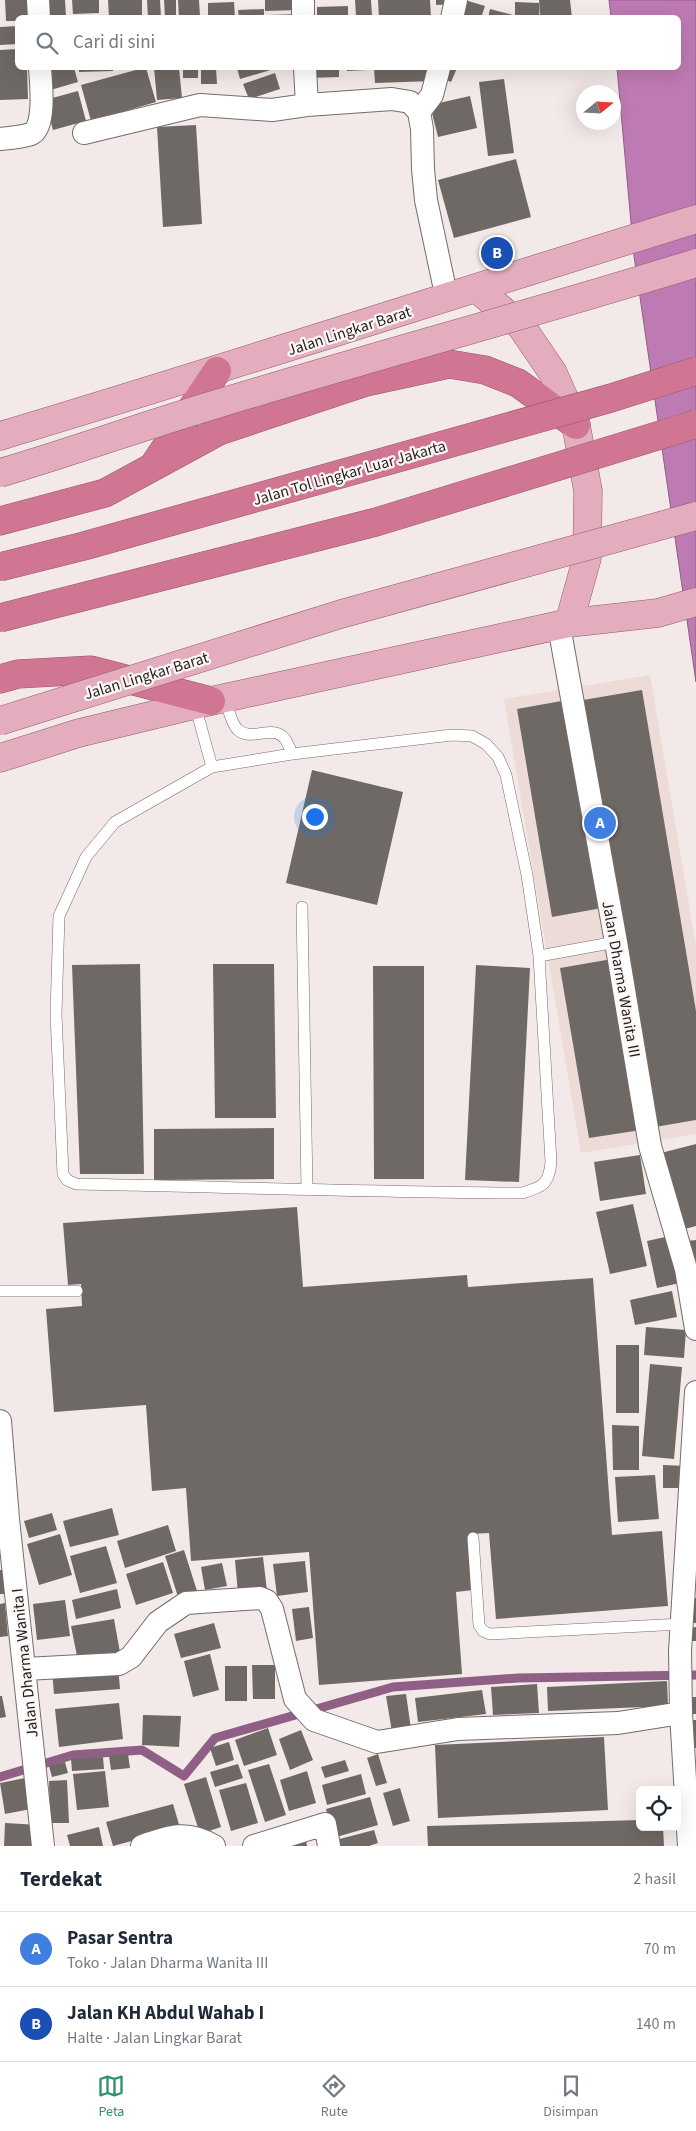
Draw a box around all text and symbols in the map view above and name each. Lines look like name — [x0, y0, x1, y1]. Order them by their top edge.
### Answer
search box — [15, 15, 681, 70]
icon: search — [33, 29, 61, 57]
text: Cari di sini — [73, 29, 155, 56]
north arrow — [576, 85, 621, 130]
pin: B — [481, 234, 513, 272]
street label: Jalan Lingkar Barat — [285, 300, 415, 361]
street label: Jalan Tol Lingkar Luar Jakarta — [250, 435, 448, 511]
street label: Jalan Lingkar Barat — [81, 646, 212, 705]
your location — [302, 804, 328, 830]
pin: A — [584, 804, 616, 842]
street label: Jalan Dharma Wanita III — [596, 899, 646, 1059]
street label: Jalan Dharma Wanita I — [6, 1587, 44, 1739]
map controls — [636, 1786, 681, 1831]
button: locate — [636, 1786, 681, 1831]
text: Terdekat — [20, 1864, 102, 1894]
text: 2 hasil — [633, 1868, 676, 1890]
text: Pasar Sentra — [67, 1925, 173, 1952]
text: A — [31, 1938, 41, 1960]
text: 70 m — [644, 1938, 676, 1960]
text: Toko · Jalan Dharma Wanita III — [67, 1952, 268, 1974]
text: Jalan KH Abdul Wahab I — [67, 2000, 264, 2027]
text: B — [31, 2013, 41, 2035]
text: 140 m — [636, 2013, 676, 2035]
text: Halte · Jalan Lingkar Barat — [67, 2027, 242, 2049]
tab: Peta — [97, 2072, 125, 2122]
tab: Rute — [320, 2072, 348, 2122]
tab: Disimpan — [543, 2072, 599, 2122]

